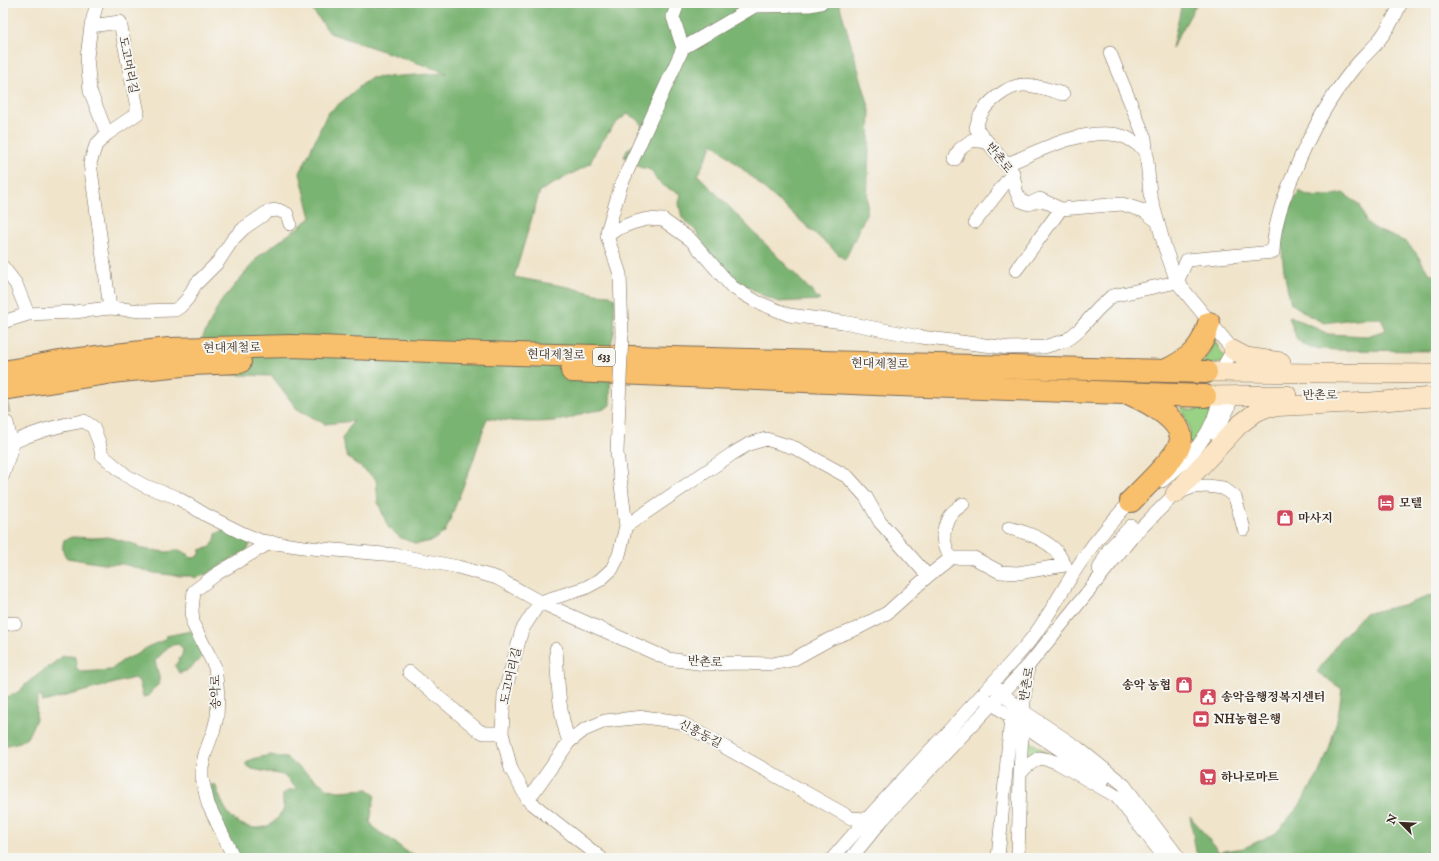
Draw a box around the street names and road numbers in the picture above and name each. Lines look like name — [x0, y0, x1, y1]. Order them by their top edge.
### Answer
street label: 도고머리길 — [115, 35, 141, 95]
street label: 반촌로 — [982, 140, 1016, 177]
street label: 현대제철로 — [203, 340, 262, 356]
street label: 현대제철로 — [527, 347, 586, 363]
road number: 633 — [593, 348, 615, 366]
street label: 현대제철로 — [851, 356, 910, 372]
street label: 반촌로 — [1303, 388, 1338, 403]
street label: 도고머리길 — [497, 646, 525, 706]
street label: 반촌로 — [687, 654, 723, 670]
street label: 반촌로 — [1017, 665, 1037, 702]
street label: 송악로 — [208, 674, 224, 710]
street label: 신흥동길 — [676, 717, 724, 751]

